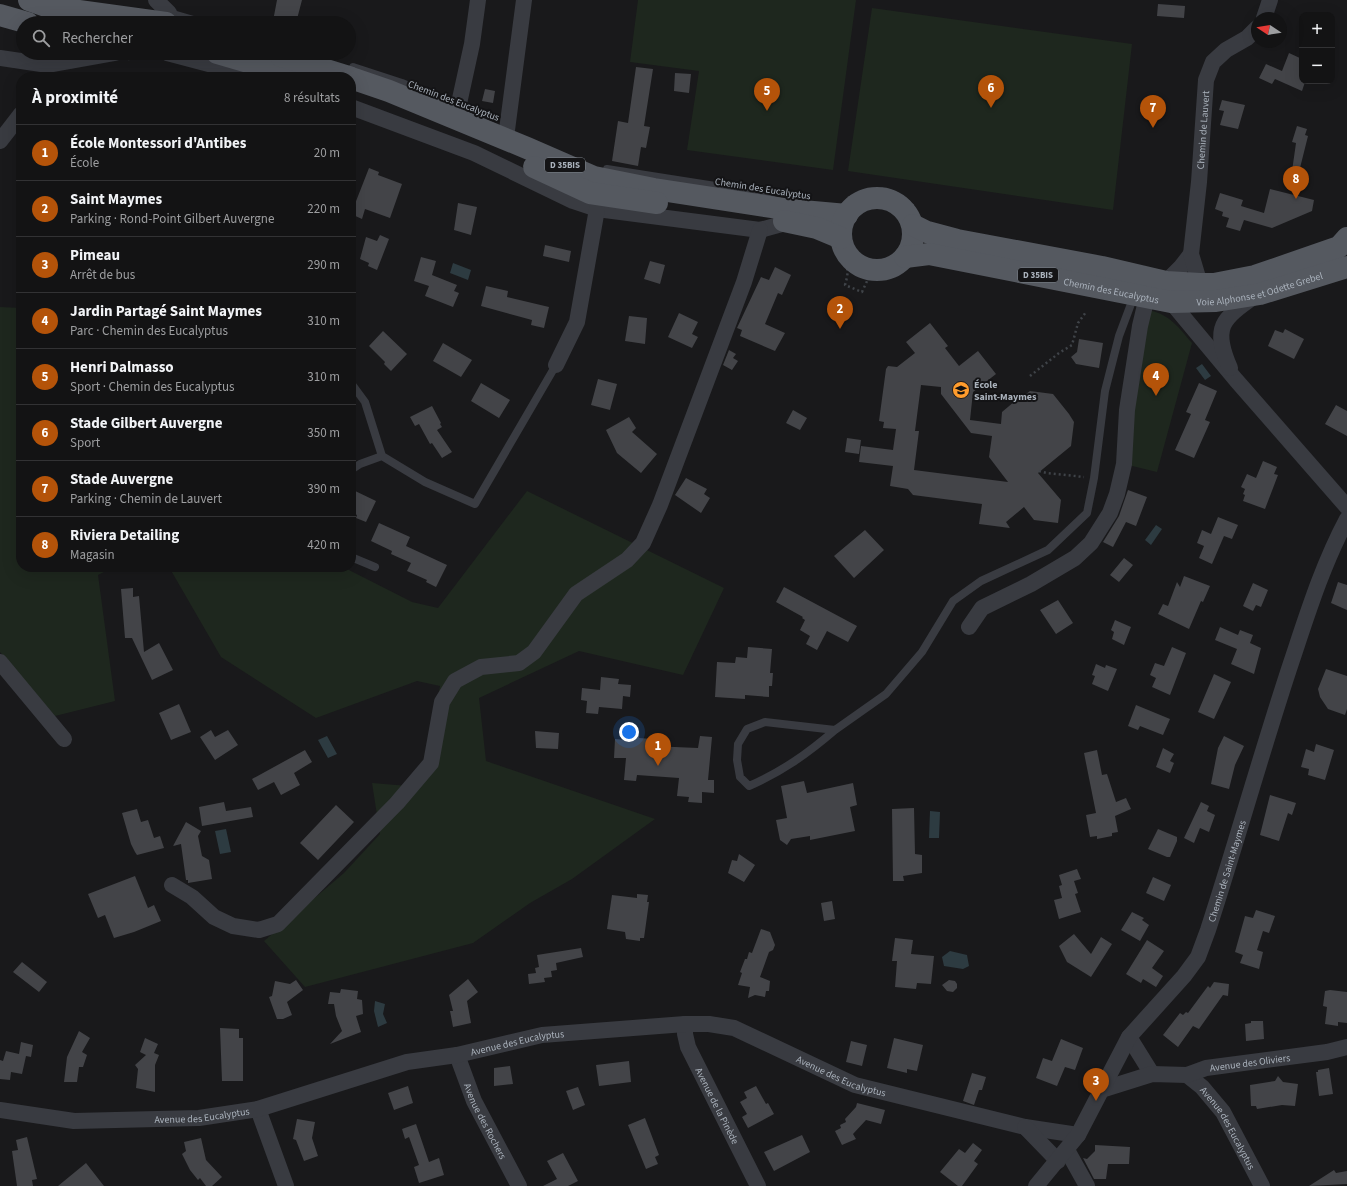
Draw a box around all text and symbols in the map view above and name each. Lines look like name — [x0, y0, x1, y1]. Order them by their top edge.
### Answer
north arrow — [1251, 12, 1287, 48]
map controls — [1299, 12, 1335, 84]
button: + — [1299, 12, 1335, 48]
search box — [16, 16, 356, 60]
icon: search — [30, 27, 52, 49]
text: Rechercher — [62, 28, 133, 49]
button: − — [1299, 48, 1335, 84]
pin: 6 — [978, 75, 1004, 108]
street label: Chemin des Eucalyptus — [406, 77, 501, 125]
pin: 5 — [754, 78, 780, 111]
text: À proximité — [32, 86, 118, 110]
text: 8 résultats — [284, 89, 340, 107]
street label: Chemin de Lauvert — [1194, 90, 1213, 170]
pin: 7 — [1140, 95, 1166, 128]
text: École Montessori d'Antibes — [70, 133, 246, 154]
text: 1 — [42, 144, 48, 162]
text: 20 m — [314, 144, 340, 162]
text: École — [70, 154, 99, 172]
road number: D 35BIS — [545, 158, 585, 172]
pin: 8 — [1283, 166, 1309, 199]
street label: Chemin des Eucalyptus — [714, 174, 812, 203]
text: Saint Maymes — [70, 189, 162, 210]
text: 2 — [42, 200, 48, 218]
text: 220 m — [307, 200, 340, 218]
text: Parking · Rond-Point Gilbert Auvergne — [70, 210, 274, 228]
text: Pimeau — [70, 245, 120, 266]
text: 3 — [42, 256, 48, 274]
text: 290 m — [307, 256, 340, 274]
text: Arrêt de bus — [70, 266, 135, 284]
road number: D 35BIS — [1018, 268, 1058, 282]
street label: Voie Alphonse et Odette Grebel — [1196, 269, 1325, 309]
street label: Chemin des Eucalyptus — [1062, 275, 1160, 307]
pin: 2 — [827, 296, 853, 329]
text: Jardin Partagé Saint Maymes — [70, 301, 262, 322]
text: 4 — [42, 312, 48, 330]
text: 310 m — [307, 312, 340, 330]
text: Parc · Chemin des Eucalyptus — [70, 322, 228, 340]
text: Henri Dalmasso — [70, 357, 174, 378]
pin: 4 — [1143, 363, 1169, 396]
text: 5 — [42, 368, 48, 386]
text: 310 m — [307, 368, 340, 386]
text: Sport · Chemin des Eucalyptus — [70, 378, 234, 396]
place label: École Saint-Maymes — [974, 378, 1037, 404]
school or university icon: École Saint-Maymes — [951, 380, 971, 400]
text: Stade Gilbert Auvergne — [70, 413, 222, 434]
text: 6 — [42, 424, 48, 442]
text: 350 m — [307, 424, 340, 442]
text: Sport — [70, 434, 100, 452]
text: Stade Auvergne — [70, 469, 173, 490]
text: 7 — [42, 480, 48, 498]
text: 390 m — [307, 480, 340, 498]
text: Parking · Chemin de Lauvert — [70, 490, 222, 508]
text: Riviera Detailing — [70, 525, 179, 546]
text: 8 — [42, 536, 48, 554]
text: 420 m — [307, 536, 340, 554]
text: Magasin — [70, 546, 115, 564]
your location — [619, 722, 639, 742]
pin: 1 — [645, 733, 671, 766]
street label: Chemin de Saint-Maymes — [1205, 819, 1250, 924]
street label: Avenue des Eucalyptus — [469, 1027, 565, 1060]
street label: Avenue des Oliviers — [1209, 1051, 1291, 1075]
street label: Avenue des Eucalyptus — [794, 1052, 887, 1100]
street label: Avenue de la Pinède — [691, 1065, 742, 1147]
pin: 3 — [1083, 1068, 1109, 1101]
street label: Avenue des Rochers — [460, 1081, 510, 1162]
street label: Avenue des Eucalyptus — [1197, 1084, 1258, 1172]
street label: Avenue des Eucalyptus — [154, 1104, 251, 1127]

